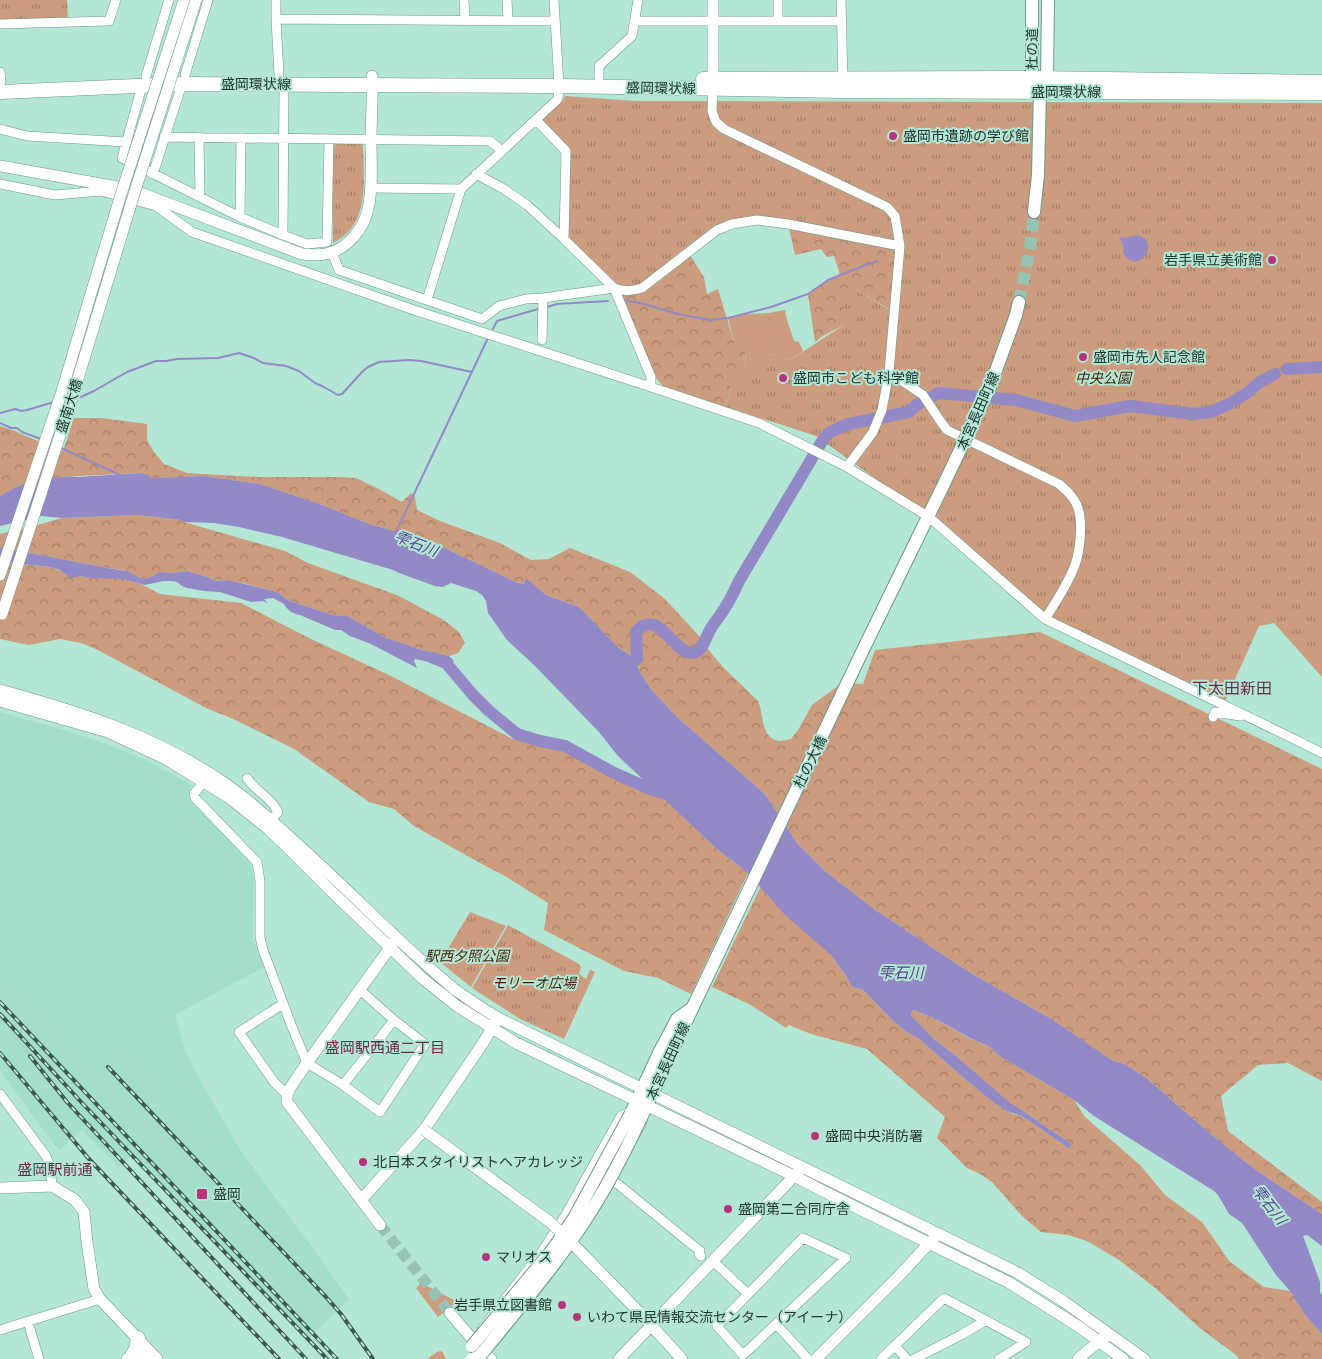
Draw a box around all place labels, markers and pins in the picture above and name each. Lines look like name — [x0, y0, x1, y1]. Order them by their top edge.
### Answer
place label: 盛岡市遺跡の学び館 — [903, 126, 1029, 146]
marker: 盛岡市遺跡の学び館 — [887, 130, 899, 142]
place label: 岩手県立美術館 — [1164, 250, 1262, 270]
marker: 岩手県立美術館 — [1266, 254, 1278, 266]
place label: 盛岡市先人記念館 — [1093, 347, 1205, 367]
marker: 盛岡市先人記念館 — [1077, 351, 1089, 363]
place label: 盛岡市こども科学館 — [793, 368, 919, 388]
marker: 盛岡市こども科学館 — [777, 372, 789, 384]
place label: 盛岡中央消防署 — [825, 1126, 923, 1146]
marker: 盛岡中央消防署 — [809, 1130, 821, 1142]
place label: 北日本スタイリストヘアカレッジ — [373, 1152, 583, 1172]
marker: 北日本スタイリストヘアカレッジ — [357, 1156, 369, 1168]
place label: 盛岡 — [213, 1184, 241, 1204]
marker: 盛岡 — [195, 1187, 209, 1201]
place label: 盛岡第二合同庁舎 — [738, 1199, 850, 1219]
marker: 盛岡第二合同庁舎 — [722, 1203, 734, 1215]
place label: マリオス — [496, 1247, 552, 1267]
marker: マリオス — [480, 1251, 492, 1263]
place label: 岩手県立図書館 — [454, 1295, 552, 1315]
marker: 岩手県立図書館 — [556, 1299, 568, 1311]
place label: いわて県民情報交流センター（アイーナ） — [587, 1307, 852, 1327]
marker: いわて県民情報交流センター（アイーナ） — [571, 1311, 583, 1323]

